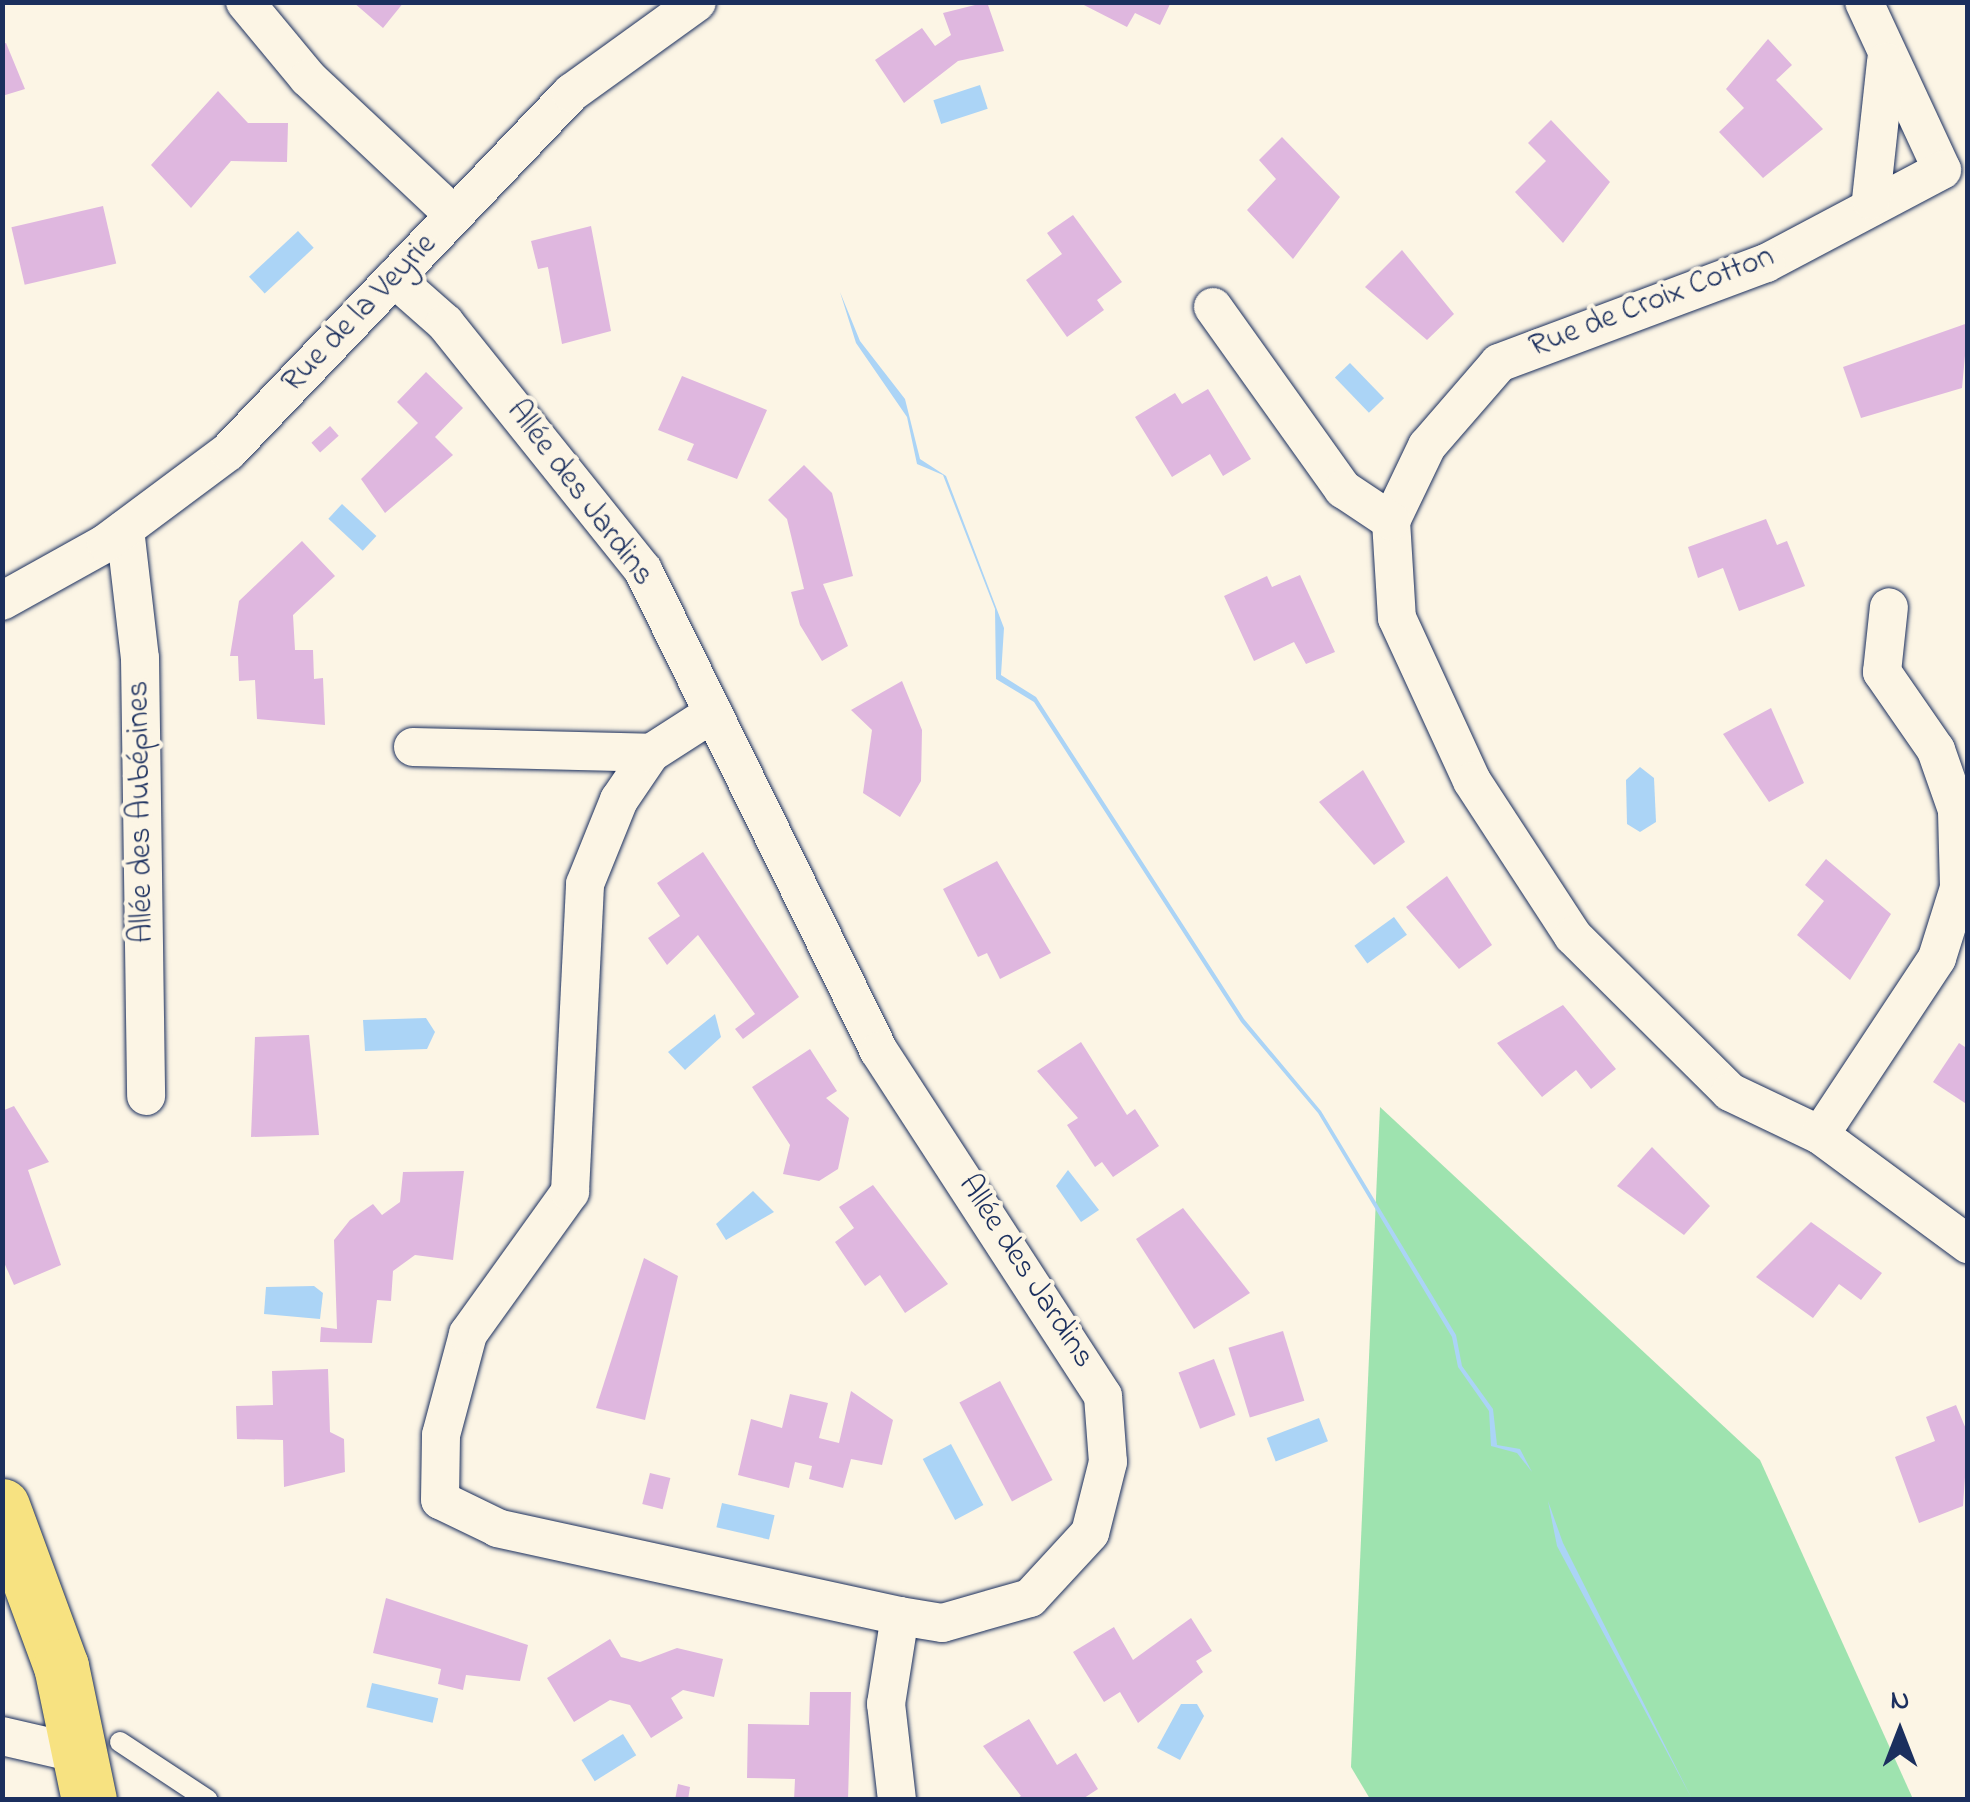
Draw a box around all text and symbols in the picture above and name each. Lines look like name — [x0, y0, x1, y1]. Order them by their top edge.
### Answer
street label: Rue de la Veyrie — [274, 226, 446, 402]
street label: Rue de Croix Cotton — [1524, 239, 1780, 367]
street label: Allée des Jardins — [497, 394, 661, 594]
street label: Allée des Aubépines — [121, 680, 163, 944]
street label: Allée des Jardins — [948, 1168, 1102, 1376]
text: N — [1891, 1681, 1909, 1722]
north arrow — [1850, 1682, 1950, 1782]

